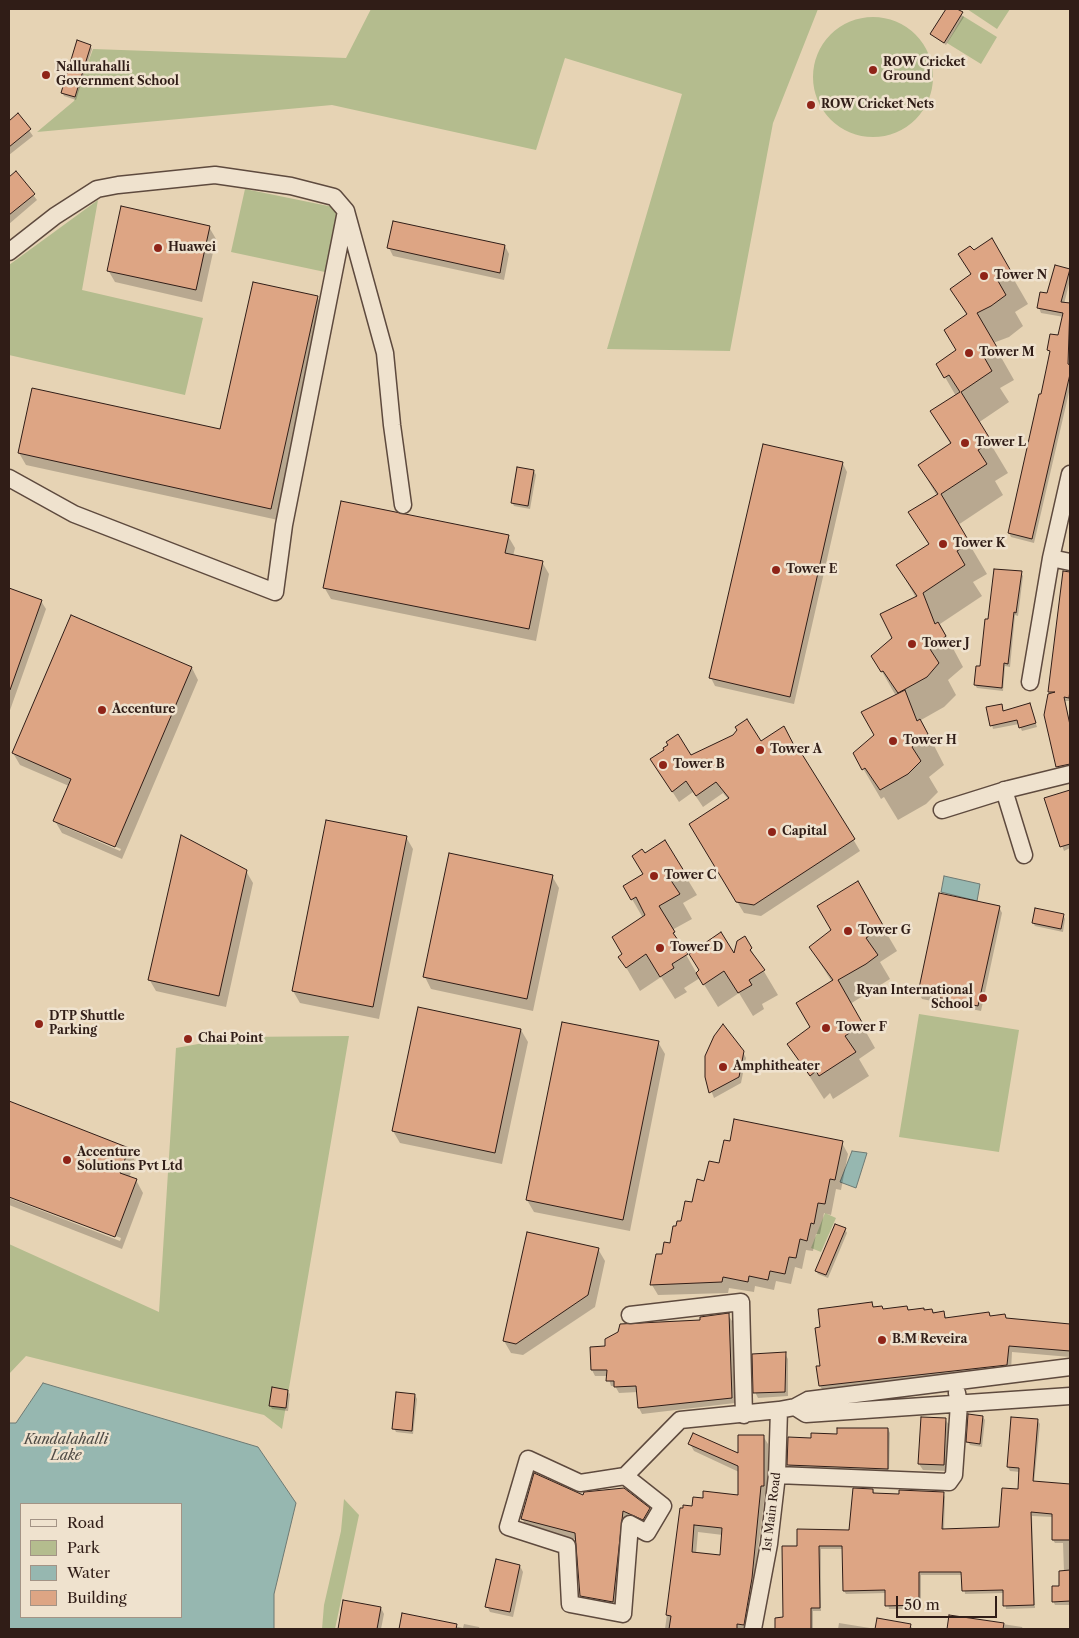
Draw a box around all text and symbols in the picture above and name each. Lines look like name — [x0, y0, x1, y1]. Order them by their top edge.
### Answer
place label: ROW Cricket Ground — [883, 56, 965, 84]
place label: Nallurahalli Government School — [56, 61, 179, 89]
marker: ROW Cricket Ground — [867, 64, 879, 76]
marker: Nallurahalli Government School — [40, 69, 52, 81]
place label: ROW Cricket Nets — [821, 98, 934, 112]
marker: ROW Cricket Nets — [805, 99, 817, 111]
place label: Huawei — [168, 241, 216, 255]
marker: Huawei — [152, 242, 164, 254]
place label: Tower N — [994, 269, 1047, 283]
marker: Tower N — [978, 270, 990, 282]
place label: Tower M — [979, 346, 1034, 360]
marker: Tower M — [963, 347, 975, 359]
place label: Tower L — [975, 436, 1026, 450]
marker: Tower L — [959, 437, 971, 449]
place label: Tower K — [953, 537, 1005, 551]
marker: Tower K — [937, 538, 949, 550]
place label: Tower E — [786, 563, 837, 577]
marker: Tower E — [770, 564, 782, 576]
place label: Tower J — [922, 637, 970, 651]
marker: Tower J — [906, 638, 918, 650]
place label: Accenture — [112, 703, 175, 717]
marker: Accenture — [96, 704, 108, 716]
place label: Tower H — [903, 734, 957, 748]
marker: Tower H — [887, 735, 899, 747]
place label: Tower A — [770, 743, 822, 757]
marker: Tower A — [754, 744, 766, 756]
place label: Tower B — [673, 758, 725, 772]
marker: Tower B — [657, 759, 669, 771]
place label: Capital — [782, 825, 827, 839]
marker: Capital — [766, 826, 778, 838]
place label: Tower C — [664, 869, 716, 883]
marker: Tower C — [648, 870, 660, 882]
place label: Tower G — [858, 924, 911, 938]
marker: Tower G — [842, 925, 854, 937]
place label: Tower D — [670, 941, 723, 955]
marker: Tower D — [654, 942, 666, 954]
place label: Ryan International School — [856, 984, 973, 1012]
marker: Ryan International School — [977, 992, 989, 1004]
place label: DTP Shuttle Parking — [49, 1010, 125, 1038]
marker: DTP Shuttle Parking — [33, 1018, 45, 1030]
place label: Tower F — [836, 1021, 887, 1035]
marker: Tower F — [820, 1022, 832, 1034]
place label: Chai Point — [198, 1032, 263, 1046]
marker: Chai Point — [182, 1033, 194, 1045]
place label: Amphitheater — [733, 1060, 820, 1074]
marker: Amphitheater — [717, 1061, 729, 1073]
place label: Accenture Solutions Pvt Ltd — [77, 1146, 183, 1174]
marker: Accenture Solutions Pvt Ltd — [61, 1154, 73, 1166]
place label: B.M Reveira — [892, 1333, 967, 1347]
marker: B.M Reveira — [876, 1334, 888, 1346]
water label: Kundalahalli Lake — [24, 1432, 108, 1464]
street label: 1st Main Road — [760, 1471, 784, 1553]
legend — [20, 1503, 182, 1618]
text: Road — [67, 1513, 104, 1532]
text: Park — [67, 1538, 100, 1557]
text: Water — [67, 1563, 110, 1582]
scale bar — [899, 1586, 1000, 1618]
text: Building — [67, 1588, 127, 1607]
text: 50 m — [904, 1595, 940, 1614]

